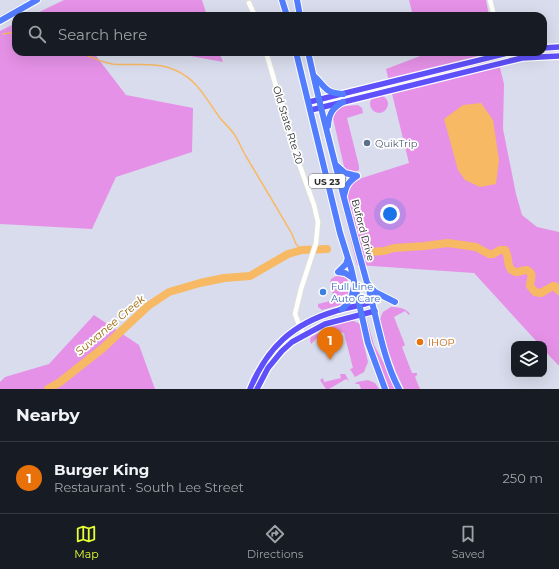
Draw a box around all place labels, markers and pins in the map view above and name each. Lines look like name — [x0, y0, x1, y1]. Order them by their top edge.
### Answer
place label: QuikTrip — [375, 137, 418, 150]
marker: QuikTrip — [362, 138, 372, 148]
place label: Full Line Auto Care — [331, 280, 380, 305]
marker: Full Line Auto Care — [318, 287, 328, 297]
pin: 1 — [317, 327, 343, 360]
place label: IHOP — [428, 336, 455, 349]
marker: IHOP — [415, 337, 425, 347]

